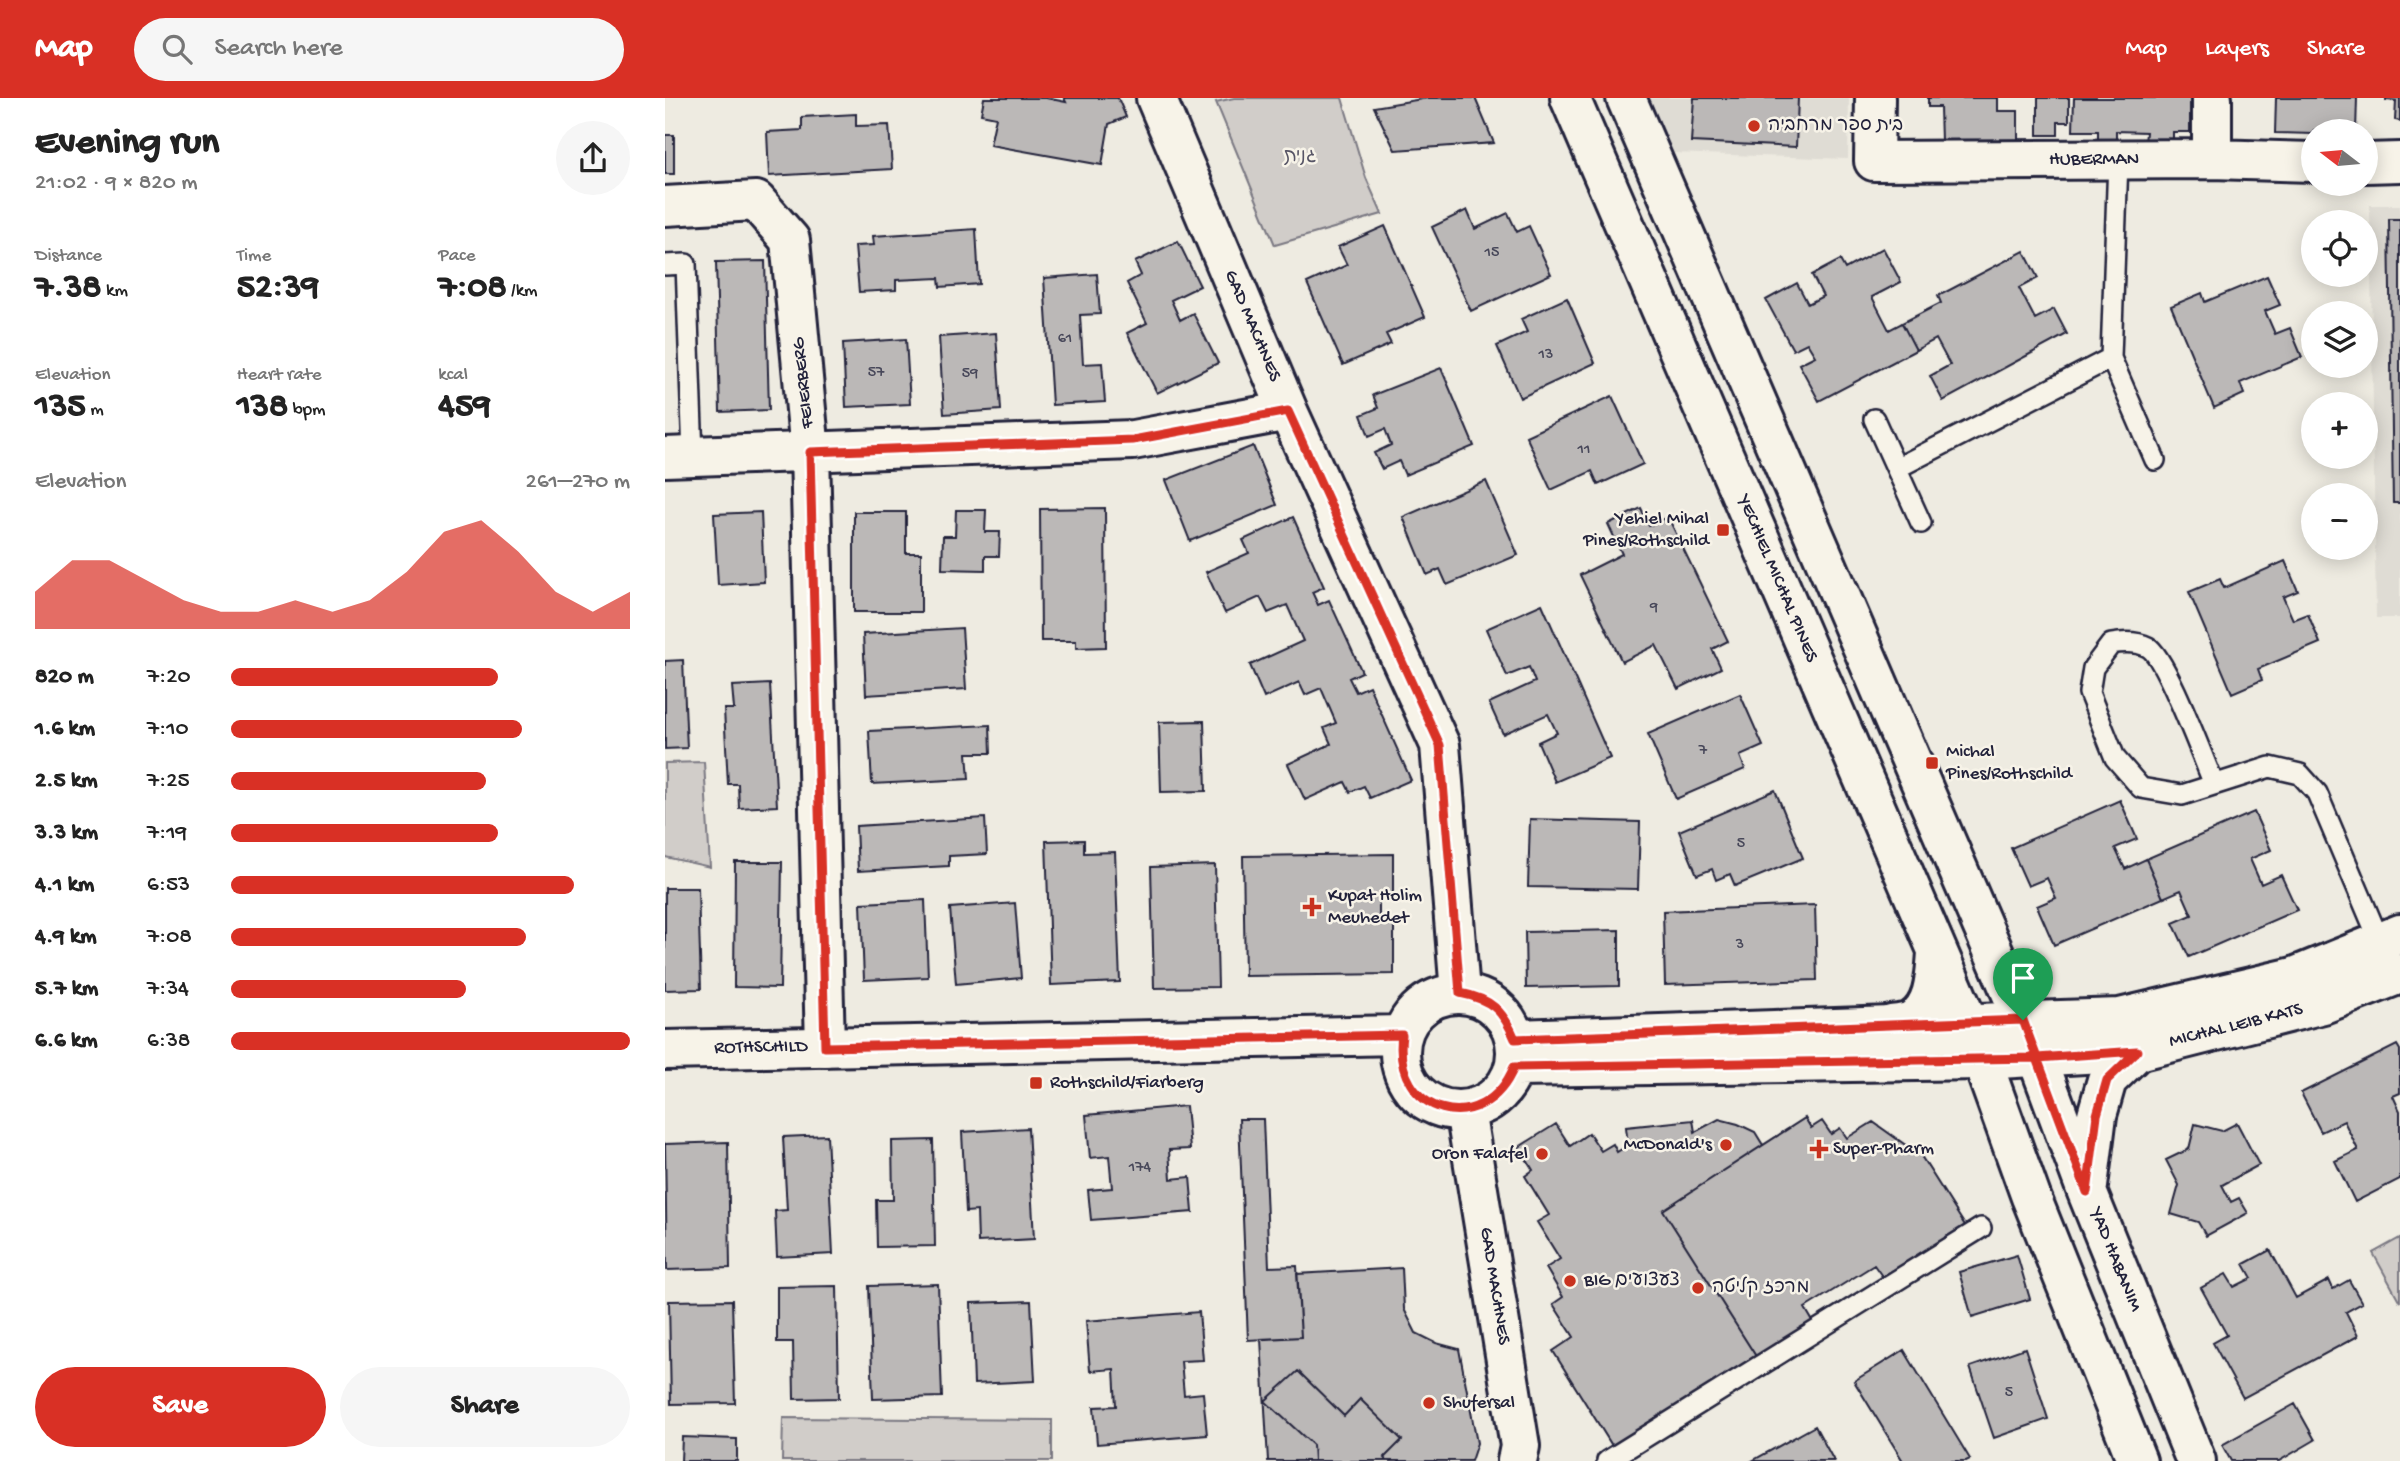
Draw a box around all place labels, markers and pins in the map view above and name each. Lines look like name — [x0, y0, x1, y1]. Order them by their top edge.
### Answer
place label: בית ספר מרחביה — [1768, 115, 1903, 138]
marker: בית ספר מרחביה — [1746, 118, 1762, 134]
place label: Yehiel Mihal Pines/Rothschild — [1582, 508, 1711, 553]
marker: Yehiel Mihal Pines/Rothschild — [1715, 522, 1731, 538]
place label: Michal Pines/Rothschild — [1945, 741, 2074, 786]
marker: Michal Pines/Rothschild — [1924, 755, 1940, 771]
place label: Kupat Holim Meuhedet — [1328, 885, 1423, 930]
marker: Kupat Holim Meuhedet — [1302, 897, 1322, 917]
pin — [1993, 948, 2053, 1020]
place label: Rothschild/Fiarberg — [1050, 1072, 1204, 1095]
marker: Rothschild/Fiarberg — [1028, 1075, 1044, 1091]
place label: McDonald's — [1623, 1134, 1713, 1157]
marker: McDonald's — [1718, 1137, 1734, 1153]
place label: Super-Pharm — [1833, 1138, 1935, 1161]
marker: Super-Pharm — [1811, 1141, 1827, 1157]
place label: Oron Falafel — [1432, 1143, 1528, 1166]
marker: Oron Falafel — [1534, 1146, 1550, 1162]
place label: BIG צעצועים — [1583, 1270, 1680, 1293]
marker: BIG צעצועים — [1562, 1273, 1578, 1289]
place label: מרכז קליטה — [1712, 1276, 1809, 1300]
marker: מרכז קליטה — [1690, 1280, 1706, 1296]
place label: Shufersal — [1443, 1392, 1515, 1415]
marker: Shufersal — [1421, 1395, 1437, 1411]

